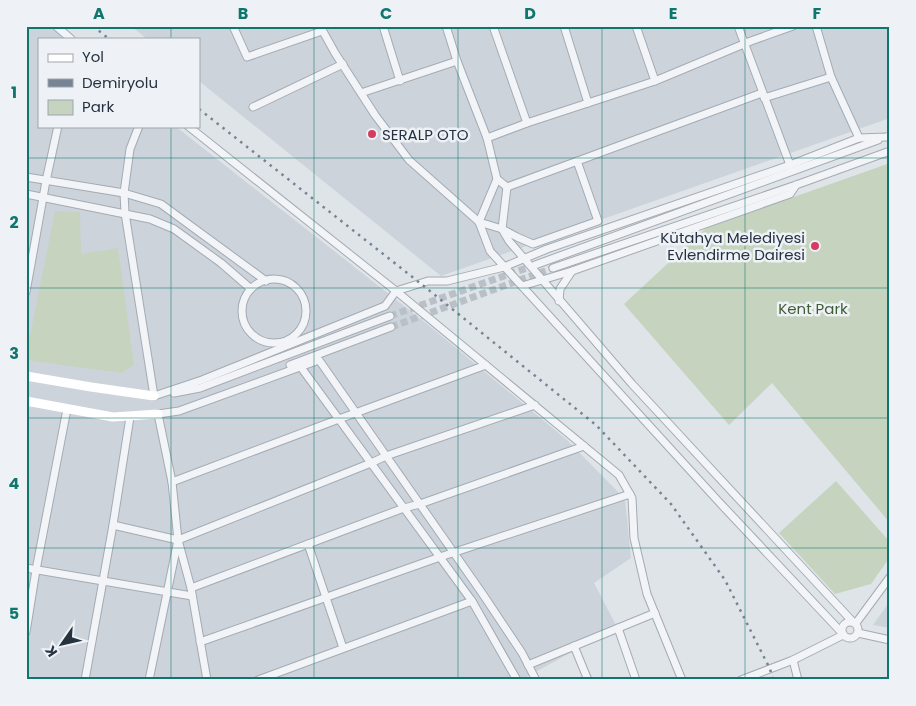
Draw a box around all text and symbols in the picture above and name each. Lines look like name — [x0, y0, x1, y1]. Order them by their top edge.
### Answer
text: A — [93, 2, 105, 25]
text: B — [238, 2, 248, 25]
text: C — [380, 2, 392, 25]
text: D — [524, 2, 536, 25]
text: E — [669, 2, 677, 25]
text: F — [813, 2, 822, 25]
legend — [38, 38, 200, 128]
text: Yol — [82, 46, 104, 67]
text: Demiryolu — [82, 72, 158, 93]
text: 1 — [11, 81, 17, 104]
text: Park — [82, 96, 114, 117]
place label: SERALP OTO — [382, 124, 469, 145]
marker: SERALP OTO — [366, 128, 378, 140]
text: 2 — [9, 211, 19, 234]
place label: Kütahya Melediyesi Evlendirme Dairesi — [660, 227, 805, 265]
marker: Kütahya Melediyesi Evlendirme Dairesi — [809, 240, 821, 252]
park label: Kent Park — [778, 298, 848, 319]
text: 3 — [9, 342, 19, 365]
text: 4 — [9, 472, 20, 495]
text: 5 — [9, 602, 19, 625]
north arrow — [38, 618, 88, 668]
text: K — [40, 641, 62, 661]

